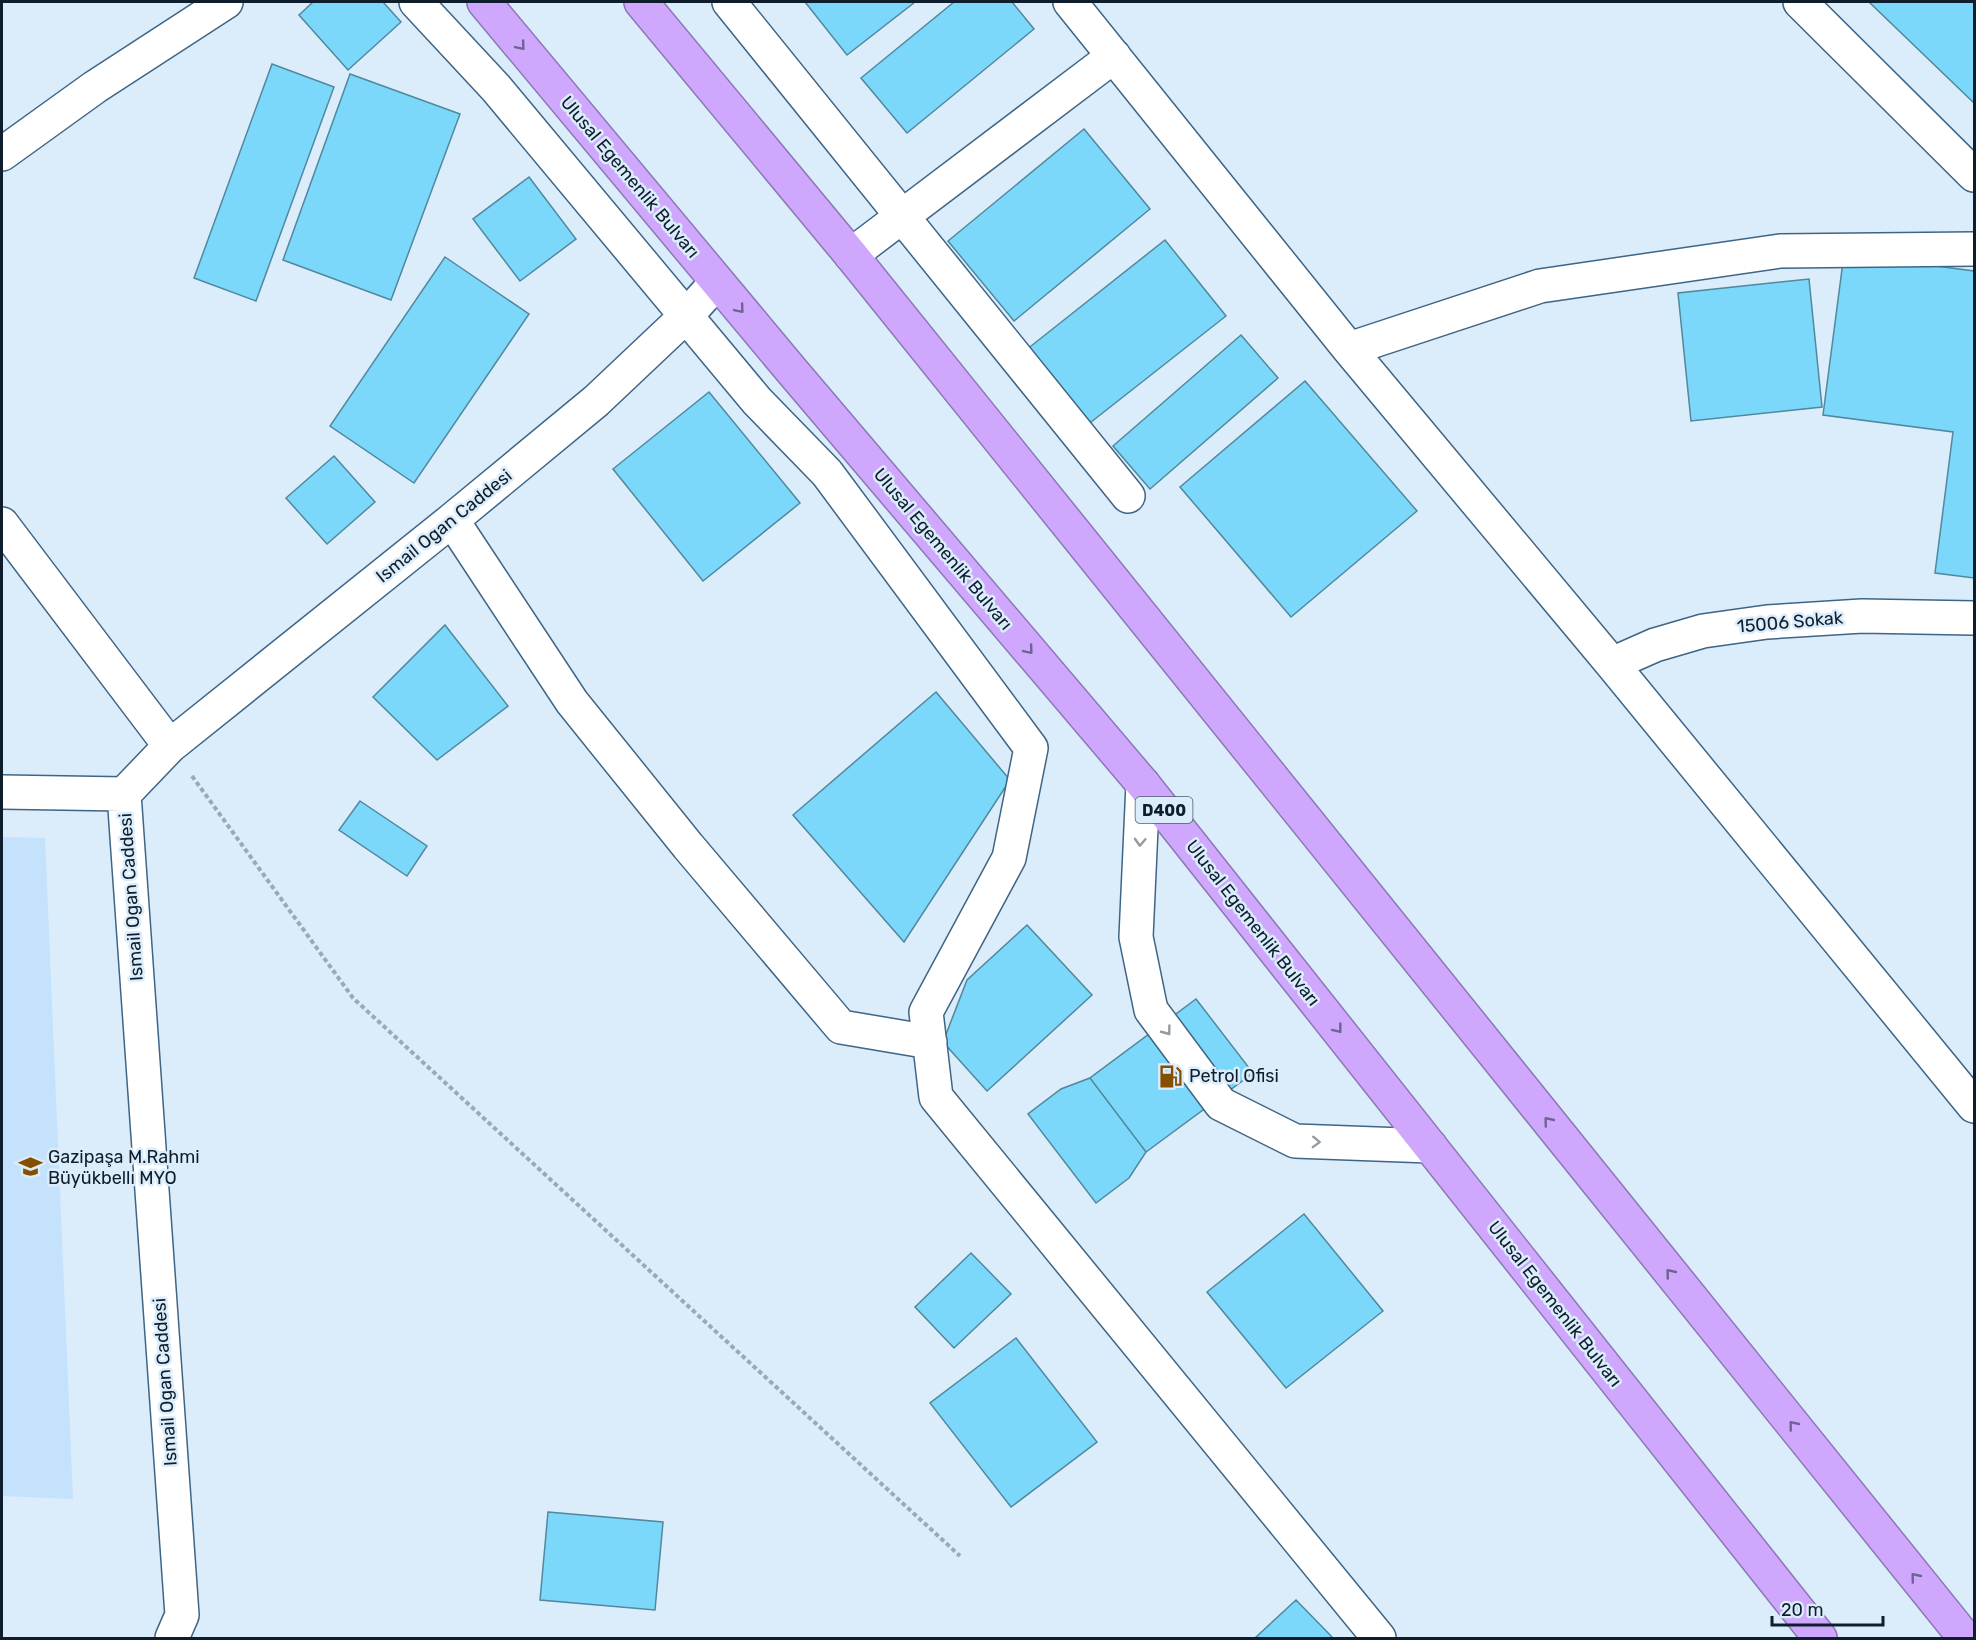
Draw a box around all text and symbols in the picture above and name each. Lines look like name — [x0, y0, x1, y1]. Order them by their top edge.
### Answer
one-way arrow — [514, 40, 525, 51]
street label: Ulusal Egemenlik Bulvarı — [556, 92, 704, 262]
one-way arrow — [733, 302, 744, 313]
street label: Ismail Ogan Caddesi — [372, 464, 516, 588]
street label: Ulusal Egemenlik Bulvarı — [869, 464, 1017, 634]
street label: 15006 Sokak — [1736, 606, 1845, 638]
one-way arrow — [1022, 643, 1033, 654]
road number: D400 — [1136, 797, 1192, 823]
street label: Ismail Ogan Caddesi — [114, 812, 148, 982]
street label: Ulusal Egemenlik Bulvarı — [1181, 836, 1325, 1010]
one-way arrow — [1134, 838, 1147, 847]
one-way arrow — [1330, 1022, 1341, 1033]
one-way arrow — [1159, 1024, 1170, 1035]
fuel station icon: Petrol Ofisi — [1158, 1063, 1184, 1089]
place label: Petrol Ofisi — [1189, 1065, 1279, 1087]
one-way arrow — [1545, 1117, 1556, 1128]
one-way arrow — [1311, 1136, 1320, 1148]
place label: Gazipaşa M.Rahmi Büyükbellı MYO — [48, 1146, 200, 1189]
school or university icon: Gazipaşa M.Rahmi Büyükbellı MYO — [17, 1154, 43, 1180]
street label: Ulusal Egemenlik Bulvarı — [1483, 1217, 1627, 1391]
one-way arrow — [1667, 1269, 1678, 1280]
street label: Ismail Ogan Caddesi — [148, 1297, 182, 1467]
one-way arrow — [1789, 1421, 1800, 1432]
one-way arrow — [1911, 1572, 1922, 1583]
scale bar — [1772, 1589, 1883, 1627]
text: 20 m — [1781, 1599, 1823, 1621]

